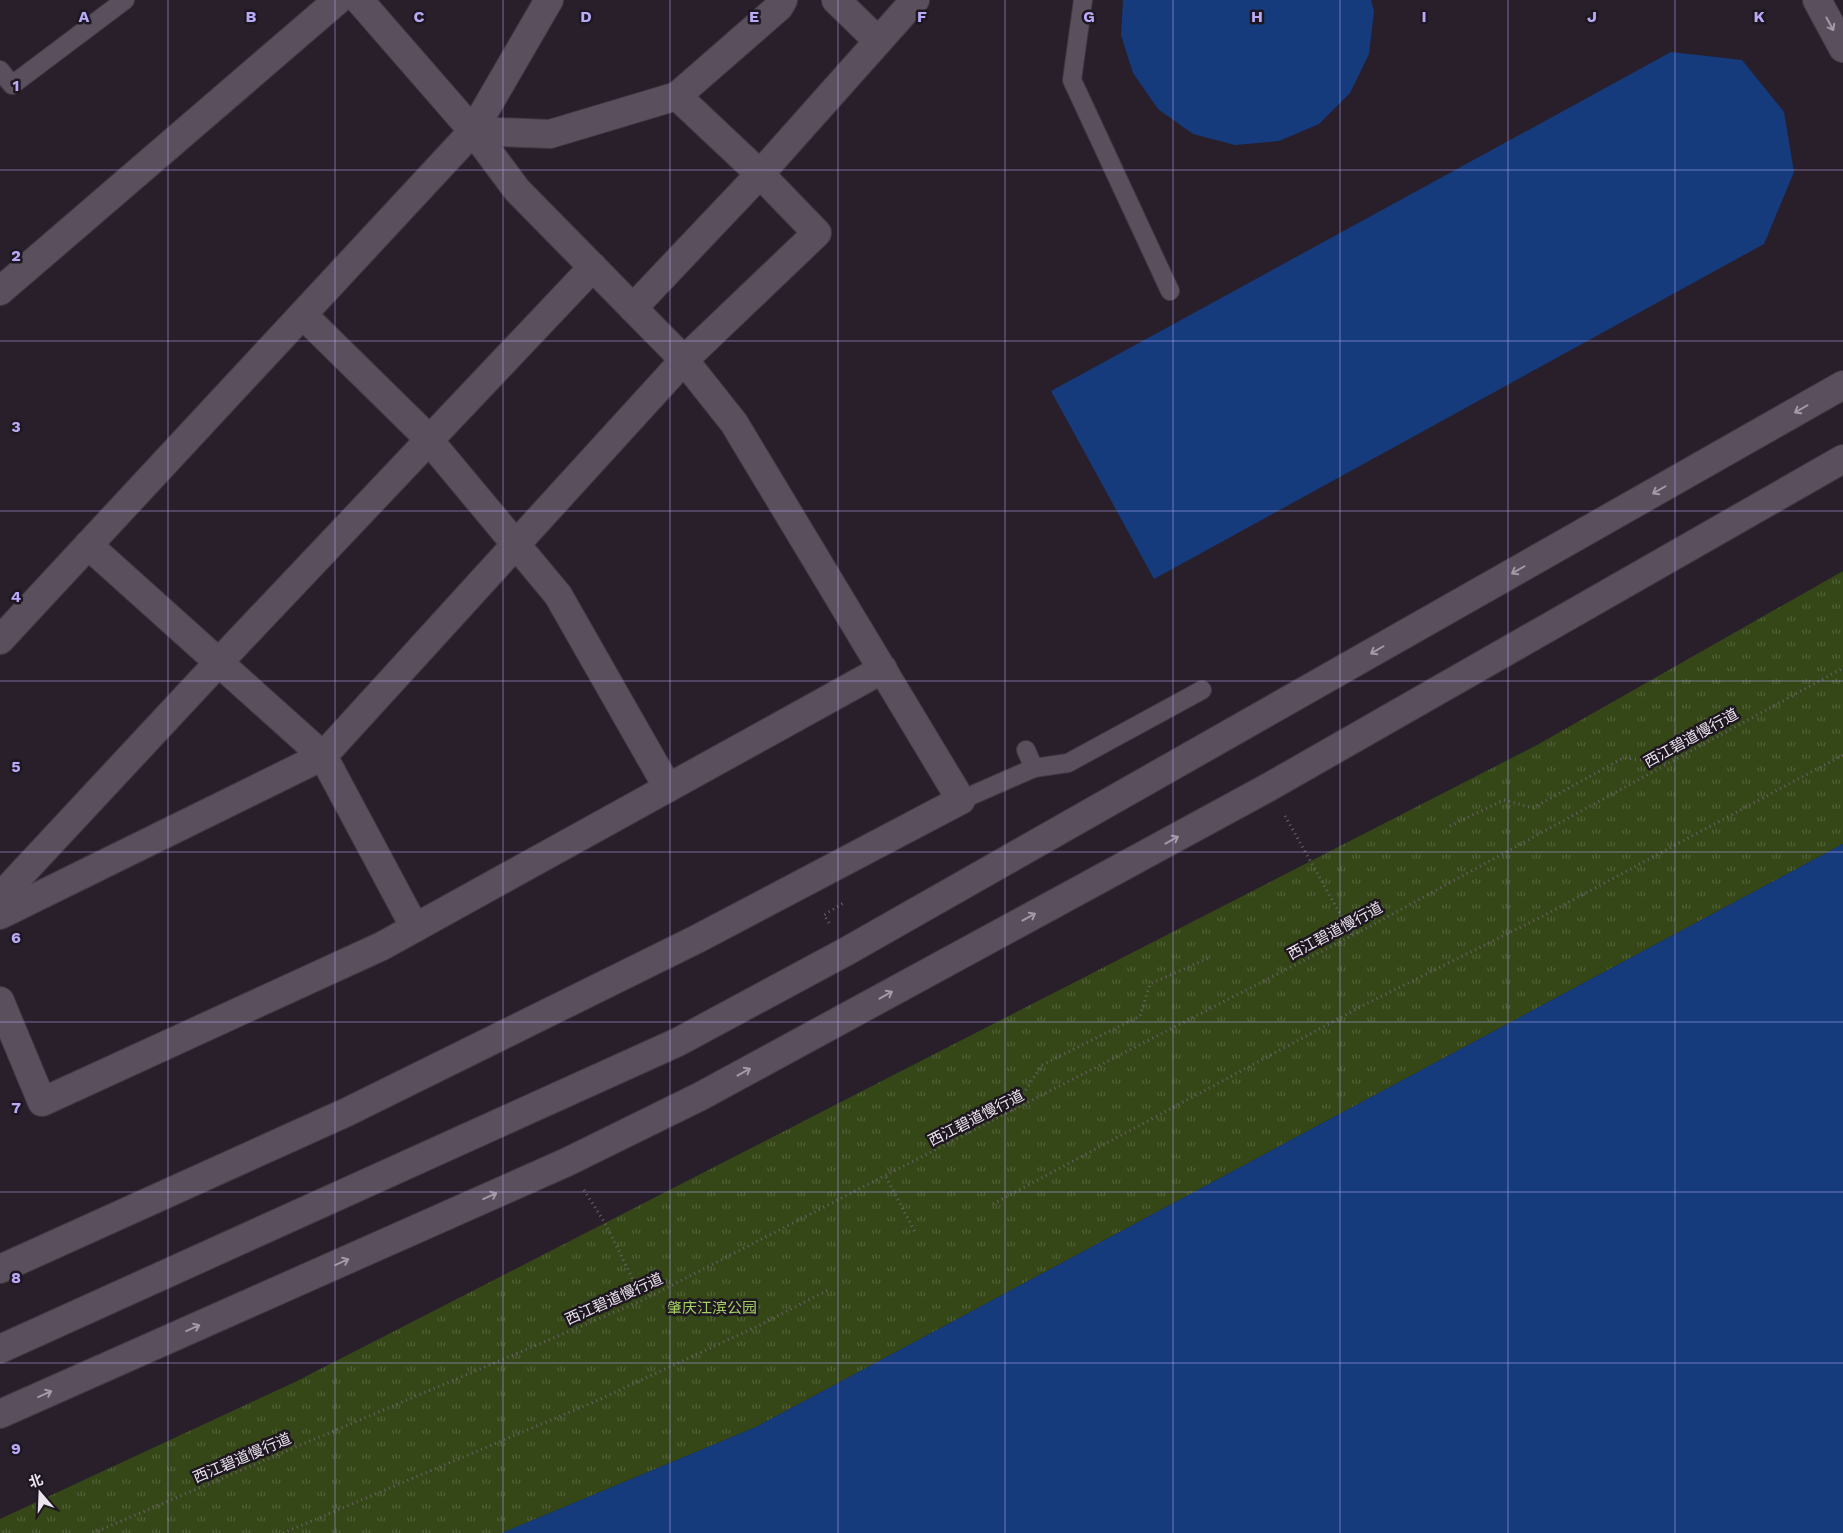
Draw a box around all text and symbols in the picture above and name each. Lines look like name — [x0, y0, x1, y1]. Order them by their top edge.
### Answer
text: A — [79, 7, 90, 26]
text: B — [246, 7, 257, 26]
text: C — [414, 7, 425, 26]
text: D — [580, 7, 592, 26]
text: E — [749, 7, 759, 26]
text: F — [917, 7, 927, 26]
text: G — [1083, 7, 1095, 26]
text: H — [1251, 7, 1263, 26]
text: I — [1421, 7, 1427, 26]
text: J — [1587, 7, 1597, 26]
text: K — [1753, 7, 1765, 26]
one-way arrow — [1826, 16, 1835, 31]
text: 1 — [13, 76, 19, 95]
text: 2 — [11, 246, 21, 265]
one-way arrow — [1794, 405, 1808, 415]
text: 3 — [11, 417, 21, 436]
one-way arrow — [1653, 485, 1667, 495]
one-way arrow — [1511, 565, 1526, 575]
text: 4 — [11, 587, 21, 606]
one-way arrow — [1369, 645, 1384, 655]
street label: 西江碧道慢行道 — [1641, 705, 1741, 771]
text: 5 — [11, 757, 21, 776]
one-way arrow — [1164, 835, 1179, 844]
street label: 西江碧道慢行道 — [1284, 898, 1386, 964]
one-way arrow — [1021, 912, 1036, 921]
text: 6 — [11, 928, 21, 947]
one-way arrow — [879, 990, 894, 1000]
one-way arrow — [736, 1067, 750, 1077]
street label: 西江碧道慢行道 — [925, 1086, 1027, 1150]
text: 7 — [11, 1098, 21, 1117]
one-way arrow — [482, 1191, 497, 1201]
one-way arrow — [334, 1257, 349, 1266]
text: 8 — [11, 1268, 21, 1287]
street label: 西江碧道慢行道 — [562, 1269, 666, 1329]
park label: 肇庆江滨公园 — [667, 1299, 757, 1317]
one-way arrow — [185, 1323, 200, 1332]
one-way arrow — [37, 1388, 52, 1398]
street label: 西江碧道慢行道 — [190, 1429, 294, 1487]
text: 9 — [11, 1439, 21, 1458]
north arrow — [15, 1468, 65, 1518]
text: 北 — [27, 1471, 45, 1491]

